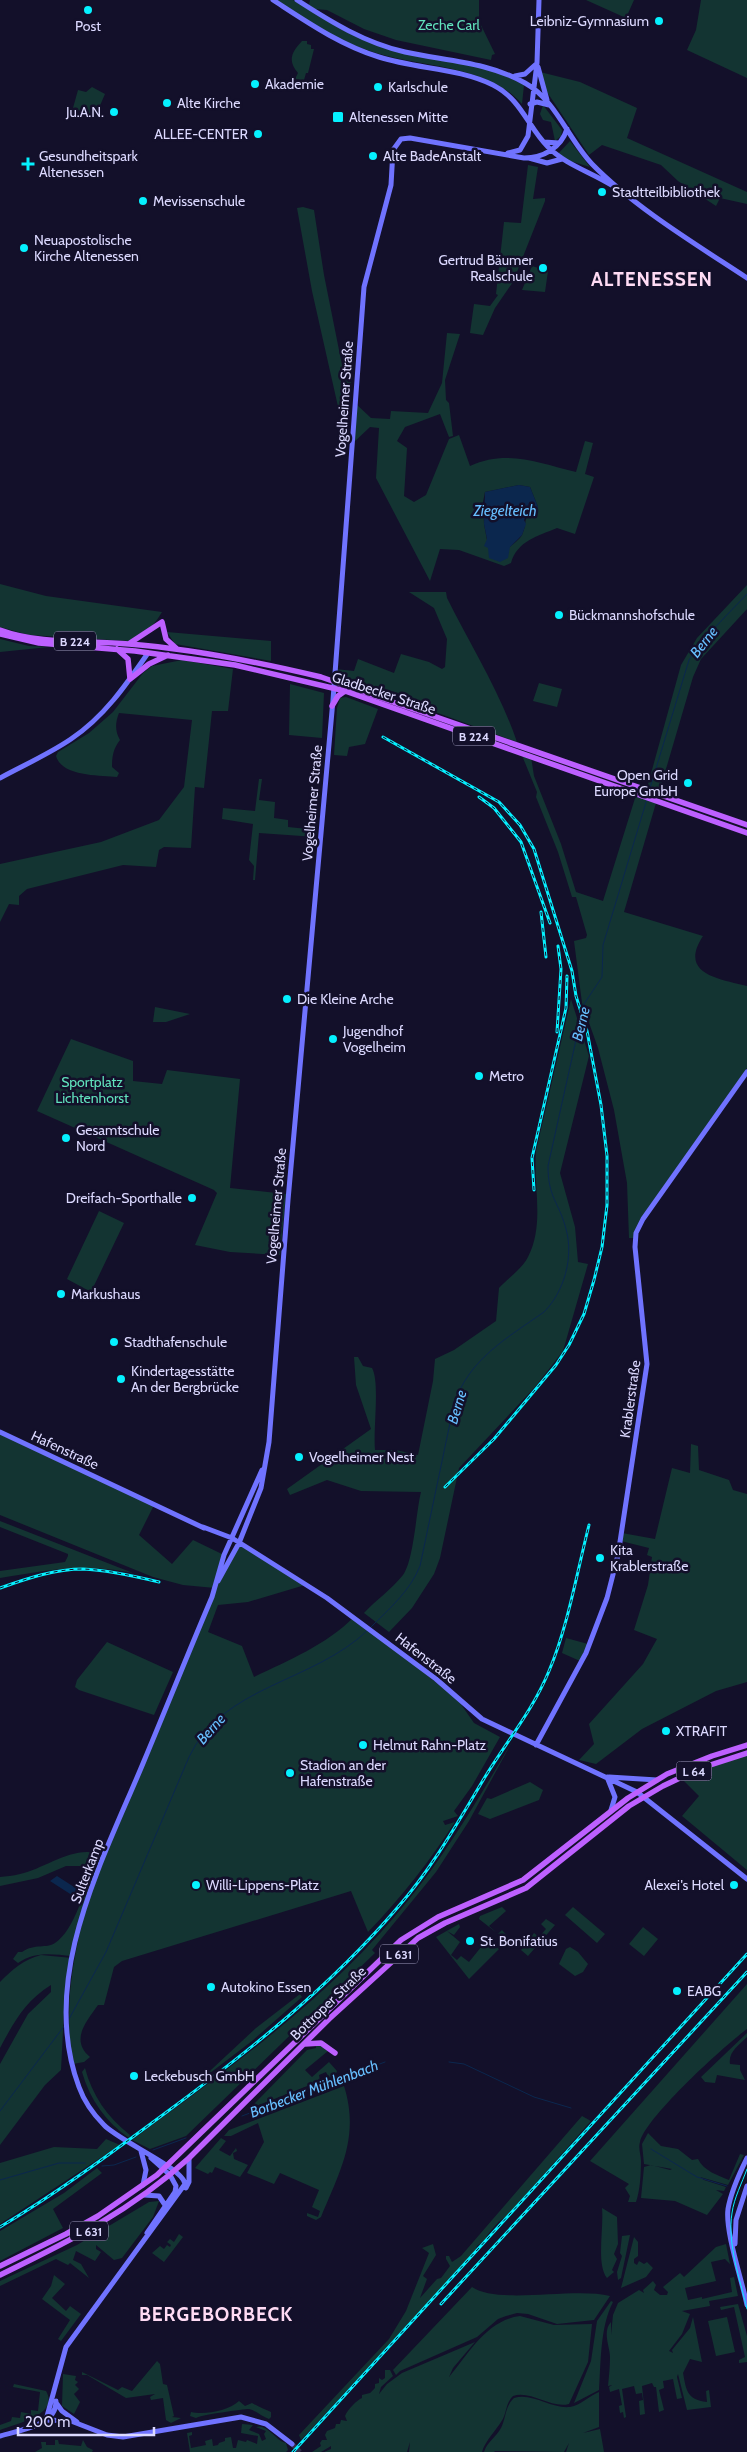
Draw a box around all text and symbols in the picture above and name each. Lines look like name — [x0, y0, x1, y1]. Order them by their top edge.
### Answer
marker: Post — [82, 4, 94, 16]
place label: Leibniz-Gymnasium — [530, 12, 649, 30]
marker: Leibniz-Gymnasium — [653, 15, 665, 27]
park label: Zeche Carl — [418, 16, 481, 34]
place label: Post — [75, 17, 101, 35]
place label: Akademie — [265, 75, 324, 93]
marker: Akademie — [249, 78, 261, 90]
place label: Karlschule — [388, 78, 448, 96]
marker: Karlschule — [372, 81, 384, 93]
place label: Alte Kirche — [177, 94, 240, 112]
marker: Alte Kirche — [161, 97, 173, 109]
place label: Ju.A.N. — [65, 103, 104, 121]
marker: Ju.A.N. — [108, 106, 120, 118]
place label: Altenessen Mitte — [349, 108, 448, 126]
marker: Altenessen Mitte — [331, 110, 345, 124]
place label: ALLEE-CENTER — [154, 125, 249, 143]
marker: ALLEE-CENTER — [252, 128, 264, 140]
place label: Gesundheitspark Altenessen — [39, 147, 138, 181]
place label: Alte BadeAnstalt — [383, 147, 482, 165]
marker: Alte BadeAnstalt — [367, 150, 379, 162]
marker: Gesundheitspark Altenessen — [21, 157, 35, 171]
place label: Stadtteilbibliothek — [612, 183, 721, 201]
marker: Stadtteilbibliothek — [596, 186, 608, 198]
place label: Mevissenschule — [153, 192, 245, 210]
marker: Mevissenschule — [137, 195, 149, 207]
place label: Neuapostolische Kirche Altenessen — [34, 231, 139, 265]
marker: Neuapostolische Kirche Altenessen — [18, 242, 30, 254]
place label: Gertrud Bäumer Realschule — [438, 251, 534, 285]
marker: Gertrud Bäumer Realschule — [537, 262, 549, 274]
district label: ALTENESSEN — [591, 268, 713, 291]
street label: Vogelheimer Straße — [331, 340, 357, 458]
water label: Ziegelteich — [472, 502, 537, 520]
place label: Bückmannshofschule — [569, 606, 695, 624]
marker: Bückmannshofschule — [553, 609, 565, 621]
water label: Berne — [686, 623, 722, 661]
road number: B 224 — [54, 631, 96, 650]
street label: Gladbecker Straße — [330, 668, 438, 718]
road number: B 224 — [453, 726, 495, 746]
street label: Vogelheimer Straße — [298, 744, 326, 862]
place label: Open Grid Europe GmbH — [594, 766, 678, 800]
marker: Open Grid Europe GmbH — [682, 777, 694, 789]
place label: Die Kleine Arche — [297, 990, 394, 1008]
marker: Die Kleine Arche — [281, 993, 293, 1005]
water label: Berne — [568, 1005, 594, 1043]
place label: Jugendhof Vogelheim — [342, 1022, 406, 1056]
marker: Jugendhof Vogelheim — [327, 1033, 339, 1045]
place label: Metro — [489, 1067, 524, 1085]
marker: Metro — [473, 1070, 485, 1082]
park label: Sportplatz Lichtenhorst — [55, 1073, 129, 1107]
place label: Gesamtschule Nord — [76, 1121, 159, 1155]
marker: Gesamtschule Nord — [60, 1132, 72, 1144]
street label: Vogelheimer Straße — [262, 1147, 290, 1265]
place label: Dreifach-Sporthalle — [66, 1189, 182, 1207]
marker: Dreifach-Sporthalle — [186, 1192, 198, 1204]
place label: Markushaus — [71, 1285, 140, 1303]
marker: Markushaus — [55, 1288, 67, 1300]
place label: Stadthafenschule — [124, 1333, 227, 1351]
marker: Stadthafenschule — [108, 1336, 120, 1348]
street label: Krablerstraße — [616, 1359, 644, 1439]
place label: Kindertagesstätte An der Bergbrücke — [131, 1362, 239, 1396]
marker: Kindertagesstätte An der Bergbrücke — [115, 1373, 127, 1385]
water label: Berne — [443, 1388, 471, 1426]
street label: Hafenstraße — [28, 1426, 102, 1474]
place label: Vogelheimer Nest — [309, 1448, 414, 1466]
marker: Vogelheimer Nest — [293, 1451, 305, 1463]
place label: Kita Krablerstraße — [610, 1541, 688, 1575]
marker: Kita Krablerstraße — [594, 1552, 606, 1564]
street label: Hafenstraße — [392, 1629, 460, 1687]
water label: Berne — [193, 1710, 229, 1748]
place label: XTRAFIT — [676, 1722, 728, 1740]
marker: XTRAFIT — [660, 1725, 672, 1737]
place label: Helmut Rahn-Platz — [373, 1736, 487, 1754]
marker: Helmut Rahn-Platz — [357, 1739, 369, 1751]
place label: Stadion an der Hafenstraße — [300, 1756, 386, 1790]
road number: L 64 — [676, 1762, 712, 1780]
marker: Stadion an der Hafenstraße — [284, 1767, 296, 1779]
street label: Sulterkamp — [66, 1836, 108, 1906]
place label: Willi-Lippens-Platz — [206, 1876, 319, 1894]
place label: Alexei's Hotel — [645, 1876, 725, 1894]
marker: Willi-Lippens-Platz — [190, 1879, 202, 1891]
marker: Alexei's Hotel — [728, 1879, 740, 1891]
place label: St. Bonifatius — [480, 1932, 558, 1950]
marker: St. Bonifatius — [464, 1935, 476, 1947]
road number: L 631 — [380, 1945, 418, 1964]
street label: Bottroper Straße — [286, 1962, 370, 2044]
place label: Autokino Essen — [221, 1978, 312, 1996]
marker: Autokino Essen — [205, 1981, 217, 1993]
place label: EABG — [687, 1982, 721, 2000]
marker: EABG — [671, 1985, 683, 1997]
water label: Borbecker Mühlenbach — [247, 2056, 381, 2122]
place label: Leckebusch GmbH — [144, 2067, 255, 2085]
marker: Leckebusch GmbH — [128, 2070, 140, 2082]
road number: L 631 — [70, 2222, 108, 2240]
district label: BERGEBORBECK — [139, 2303, 293, 2326]
scale bar — [18, 2404, 154, 2436]
text: 200 m — [25, 2413, 70, 2431]

